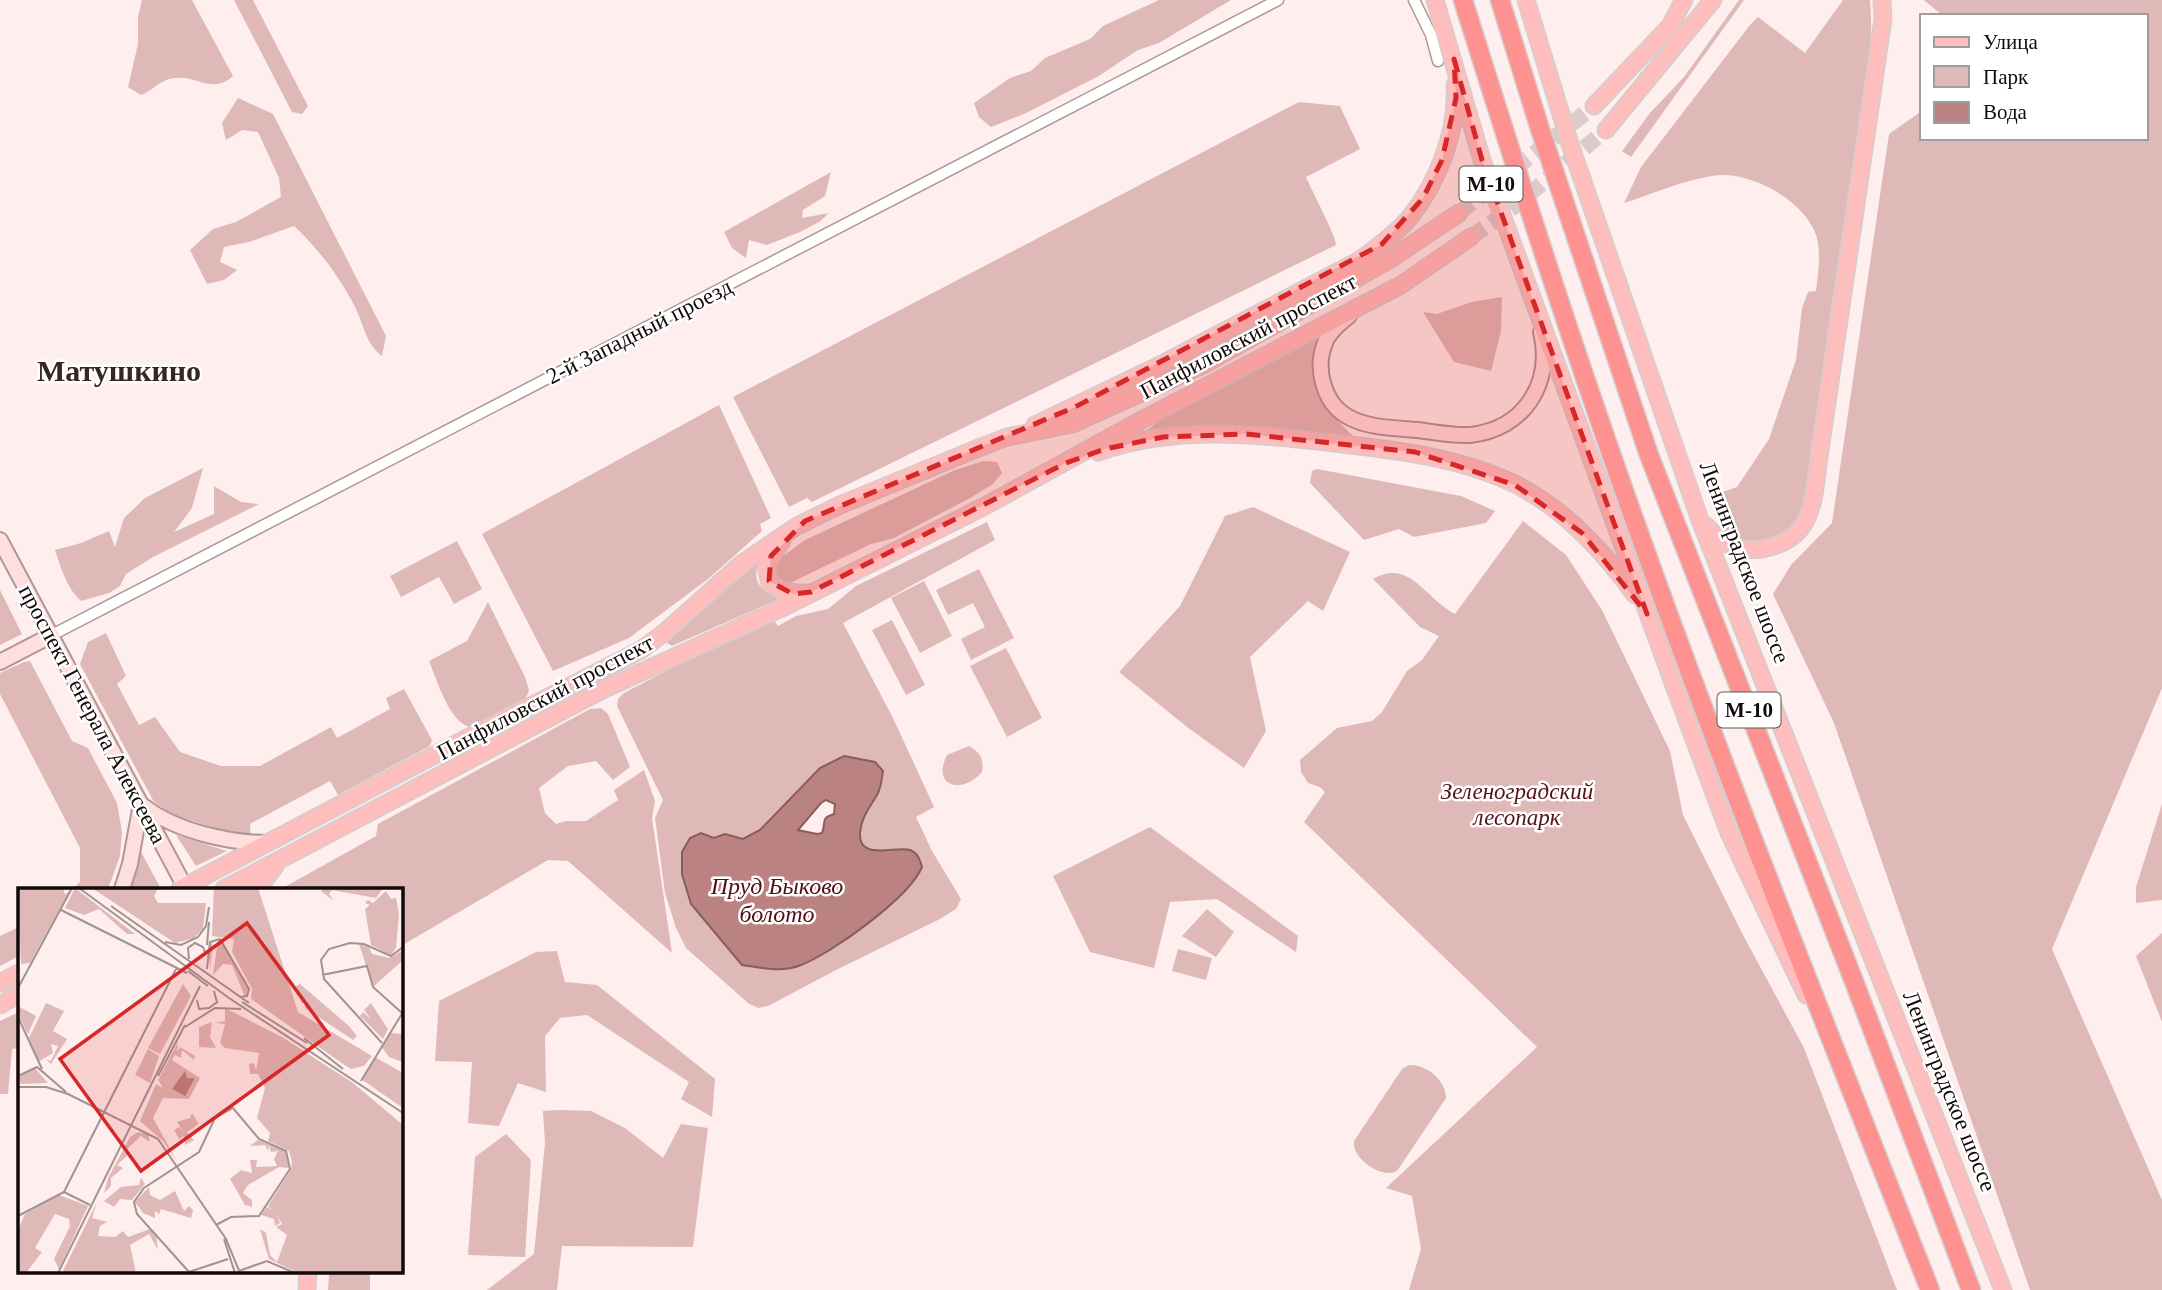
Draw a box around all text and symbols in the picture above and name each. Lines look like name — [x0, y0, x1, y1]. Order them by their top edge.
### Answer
legend — [1920, 14, 2148, 140]
text: Улица — [1983, 30, 2038, 54]
text: Парк — [1983, 65, 2029, 89]
text: Вода — [1983, 100, 2028, 124]
road number: М-10 — [1460, 166, 1522, 202]
street label: Панфиловский проспект — [1136, 269, 1361, 404]
street label: 2-й Западный проезд — [542, 274, 737, 389]
district label: Матушкино — [37, 354, 201, 387]
street label: Ленинградское шоссе — [1695, 458, 1795, 667]
street label: проспект Генерала Алексеева — [14, 581, 172, 848]
street label: Панфиловский проспект — [433, 630, 658, 765]
road number: М-10 — [1718, 692, 1780, 728]
park label: Зеленоградский лесопарк — [1441, 779, 1594, 830]
water label: Пруд Быково болото — [710, 873, 843, 927]
inset map — [18, 888, 402, 1272]
street label: Ленинградское шоссе — [1898, 987, 2001, 1195]

